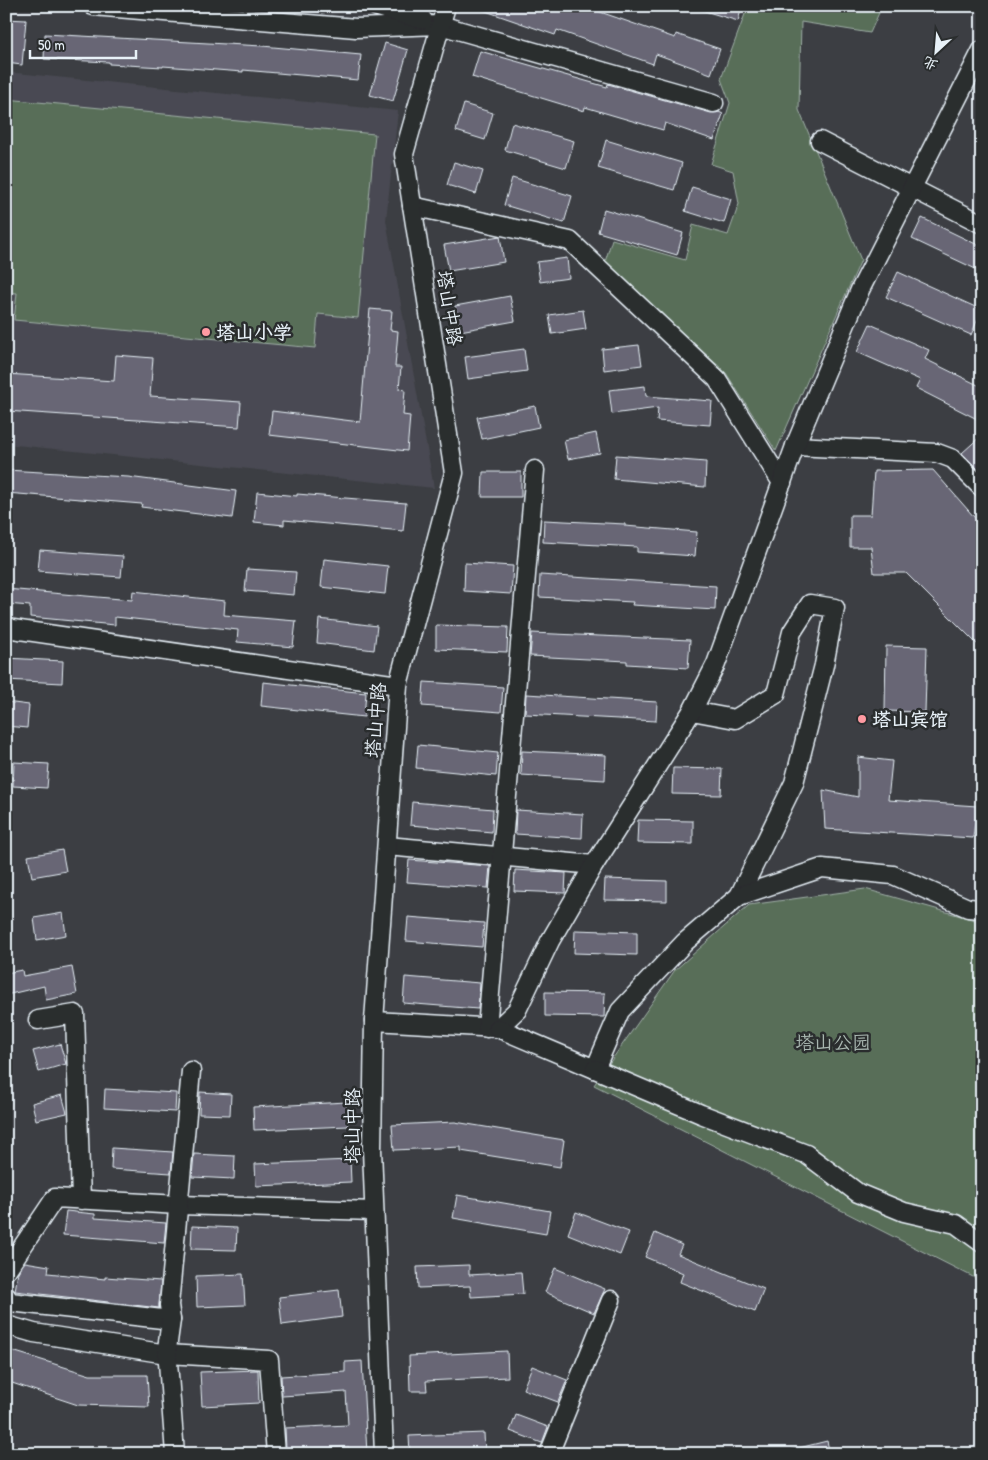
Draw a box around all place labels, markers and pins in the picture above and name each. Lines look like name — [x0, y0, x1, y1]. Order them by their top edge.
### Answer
place label: 塔山小学 — [216, 319, 292, 345]
marker: 塔山小学 — [200, 326, 212, 338]
place label: 塔山宾馆 — [872, 706, 948, 732]
marker: 塔山宾馆 — [856, 713, 868, 725]

